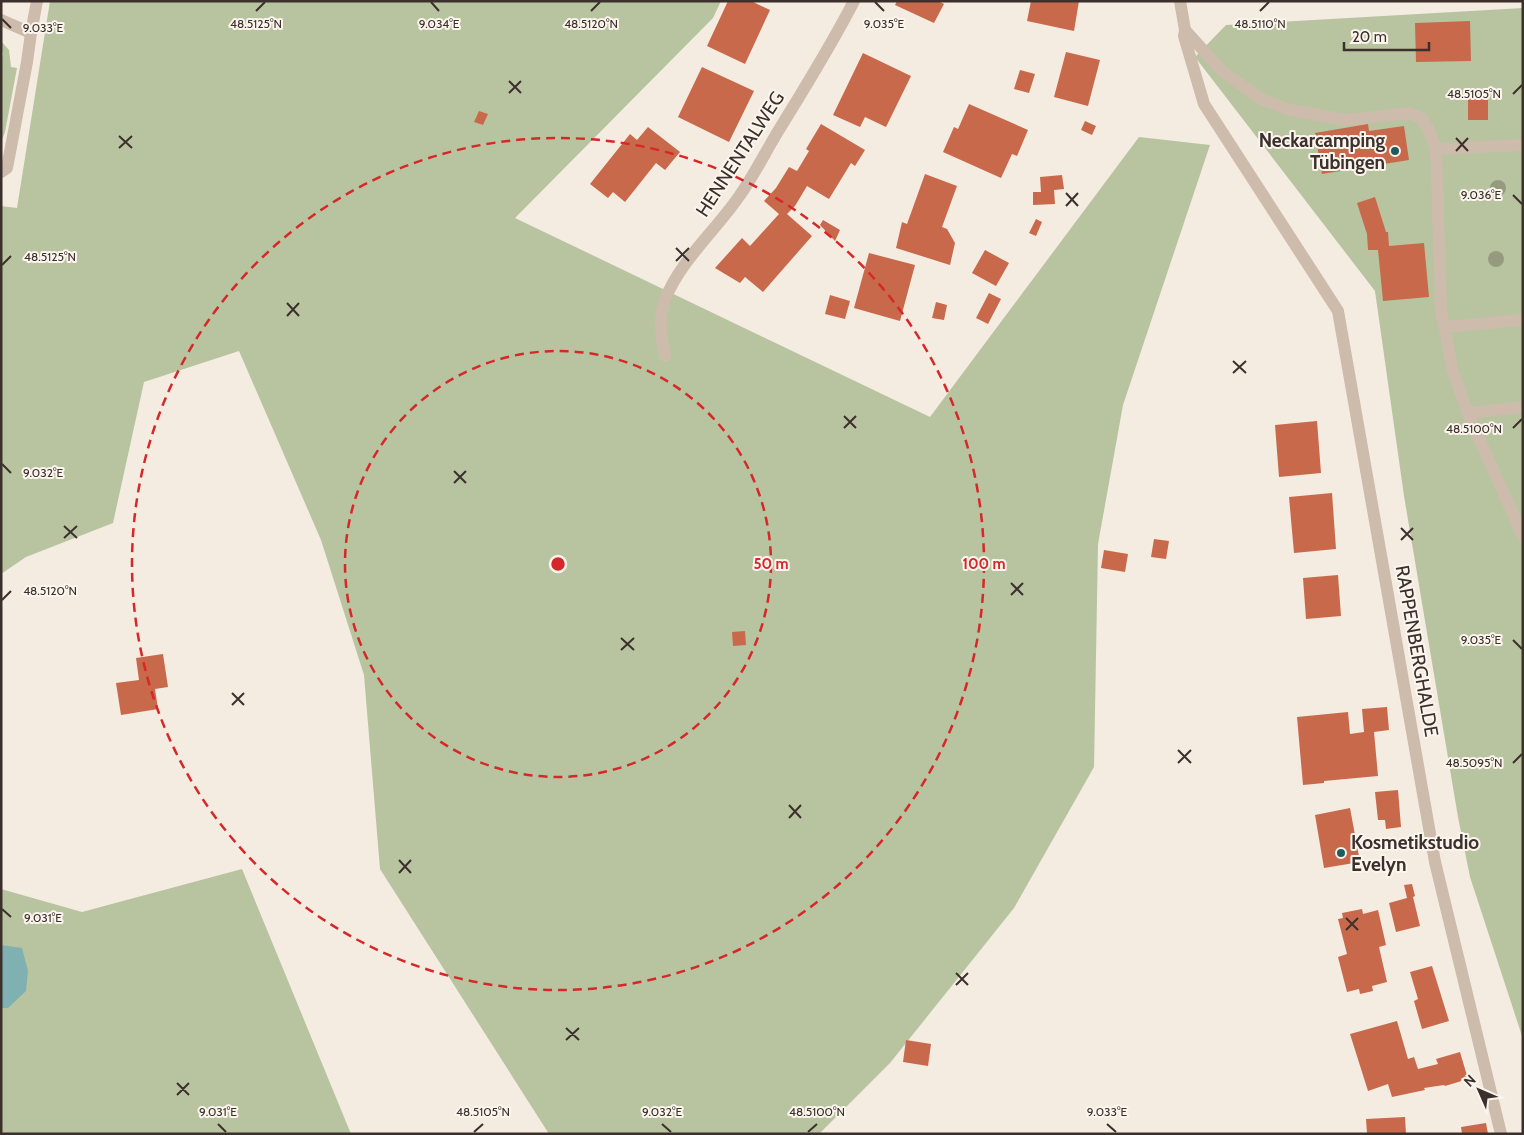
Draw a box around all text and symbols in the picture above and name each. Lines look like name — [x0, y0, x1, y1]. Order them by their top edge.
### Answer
text: 48.5125°N — [230, 16, 282, 31]
text: 9.034°E — [419, 16, 460, 31]
text: 48.5120°N — [564, 16, 618, 31]
text: 9.035°E — [864, 16, 905, 31]
text: 48.5110°N — [1234, 16, 1286, 31]
text: 9.033°E — [23, 20, 64, 35]
scale bar — [1344, 20, 1429, 52]
text: 20 m — [1352, 28, 1387, 46]
text: 48.5105°N — [1447, 86, 1501, 101]
street label: HENNENTALWEG — [691, 87, 789, 221]
place label: Neckarcamping Tübingen — [1259, 129, 1385, 174]
marker: Neckarcamping Tübingen — [1389, 145, 1401, 157]
text: 9.036°E — [1461, 187, 1502, 202]
text: 48.5125°N — [24, 249, 76, 264]
text: 48.5100°N — [1446, 421, 1502, 436]
text: 9.032°E — [23, 465, 63, 480]
centre of rings — [549, 555, 567, 573]
text: 50 m — [753, 555, 789, 573]
text: 100 m — [962, 555, 1006, 573]
street label: RAPPENBERGHALDE — [1391, 563, 1443, 739]
text: 48.5120°N — [23, 583, 77, 598]
text: 9.035°E — [1461, 632, 1502, 647]
text: 48.5095°N — [1446, 755, 1502, 770]
place label: Kosmetikstudio Evelyn — [1351, 831, 1479, 876]
marker: Kosmetikstudio Evelyn — [1335, 847, 1347, 859]
text: 9.031°E — [24, 910, 62, 925]
north arrow — [1454, 1065, 1504, 1115]
text: N — [1460, 1071, 1480, 1091]
text: 9.031°E — [199, 1104, 237, 1119]
text: 48.5105°N — [456, 1104, 510, 1119]
text: 9.032°E — [642, 1104, 682, 1119]
text: 48.5100°N — [789, 1104, 845, 1119]
text: 9.033°E — [1087, 1104, 1128, 1119]

